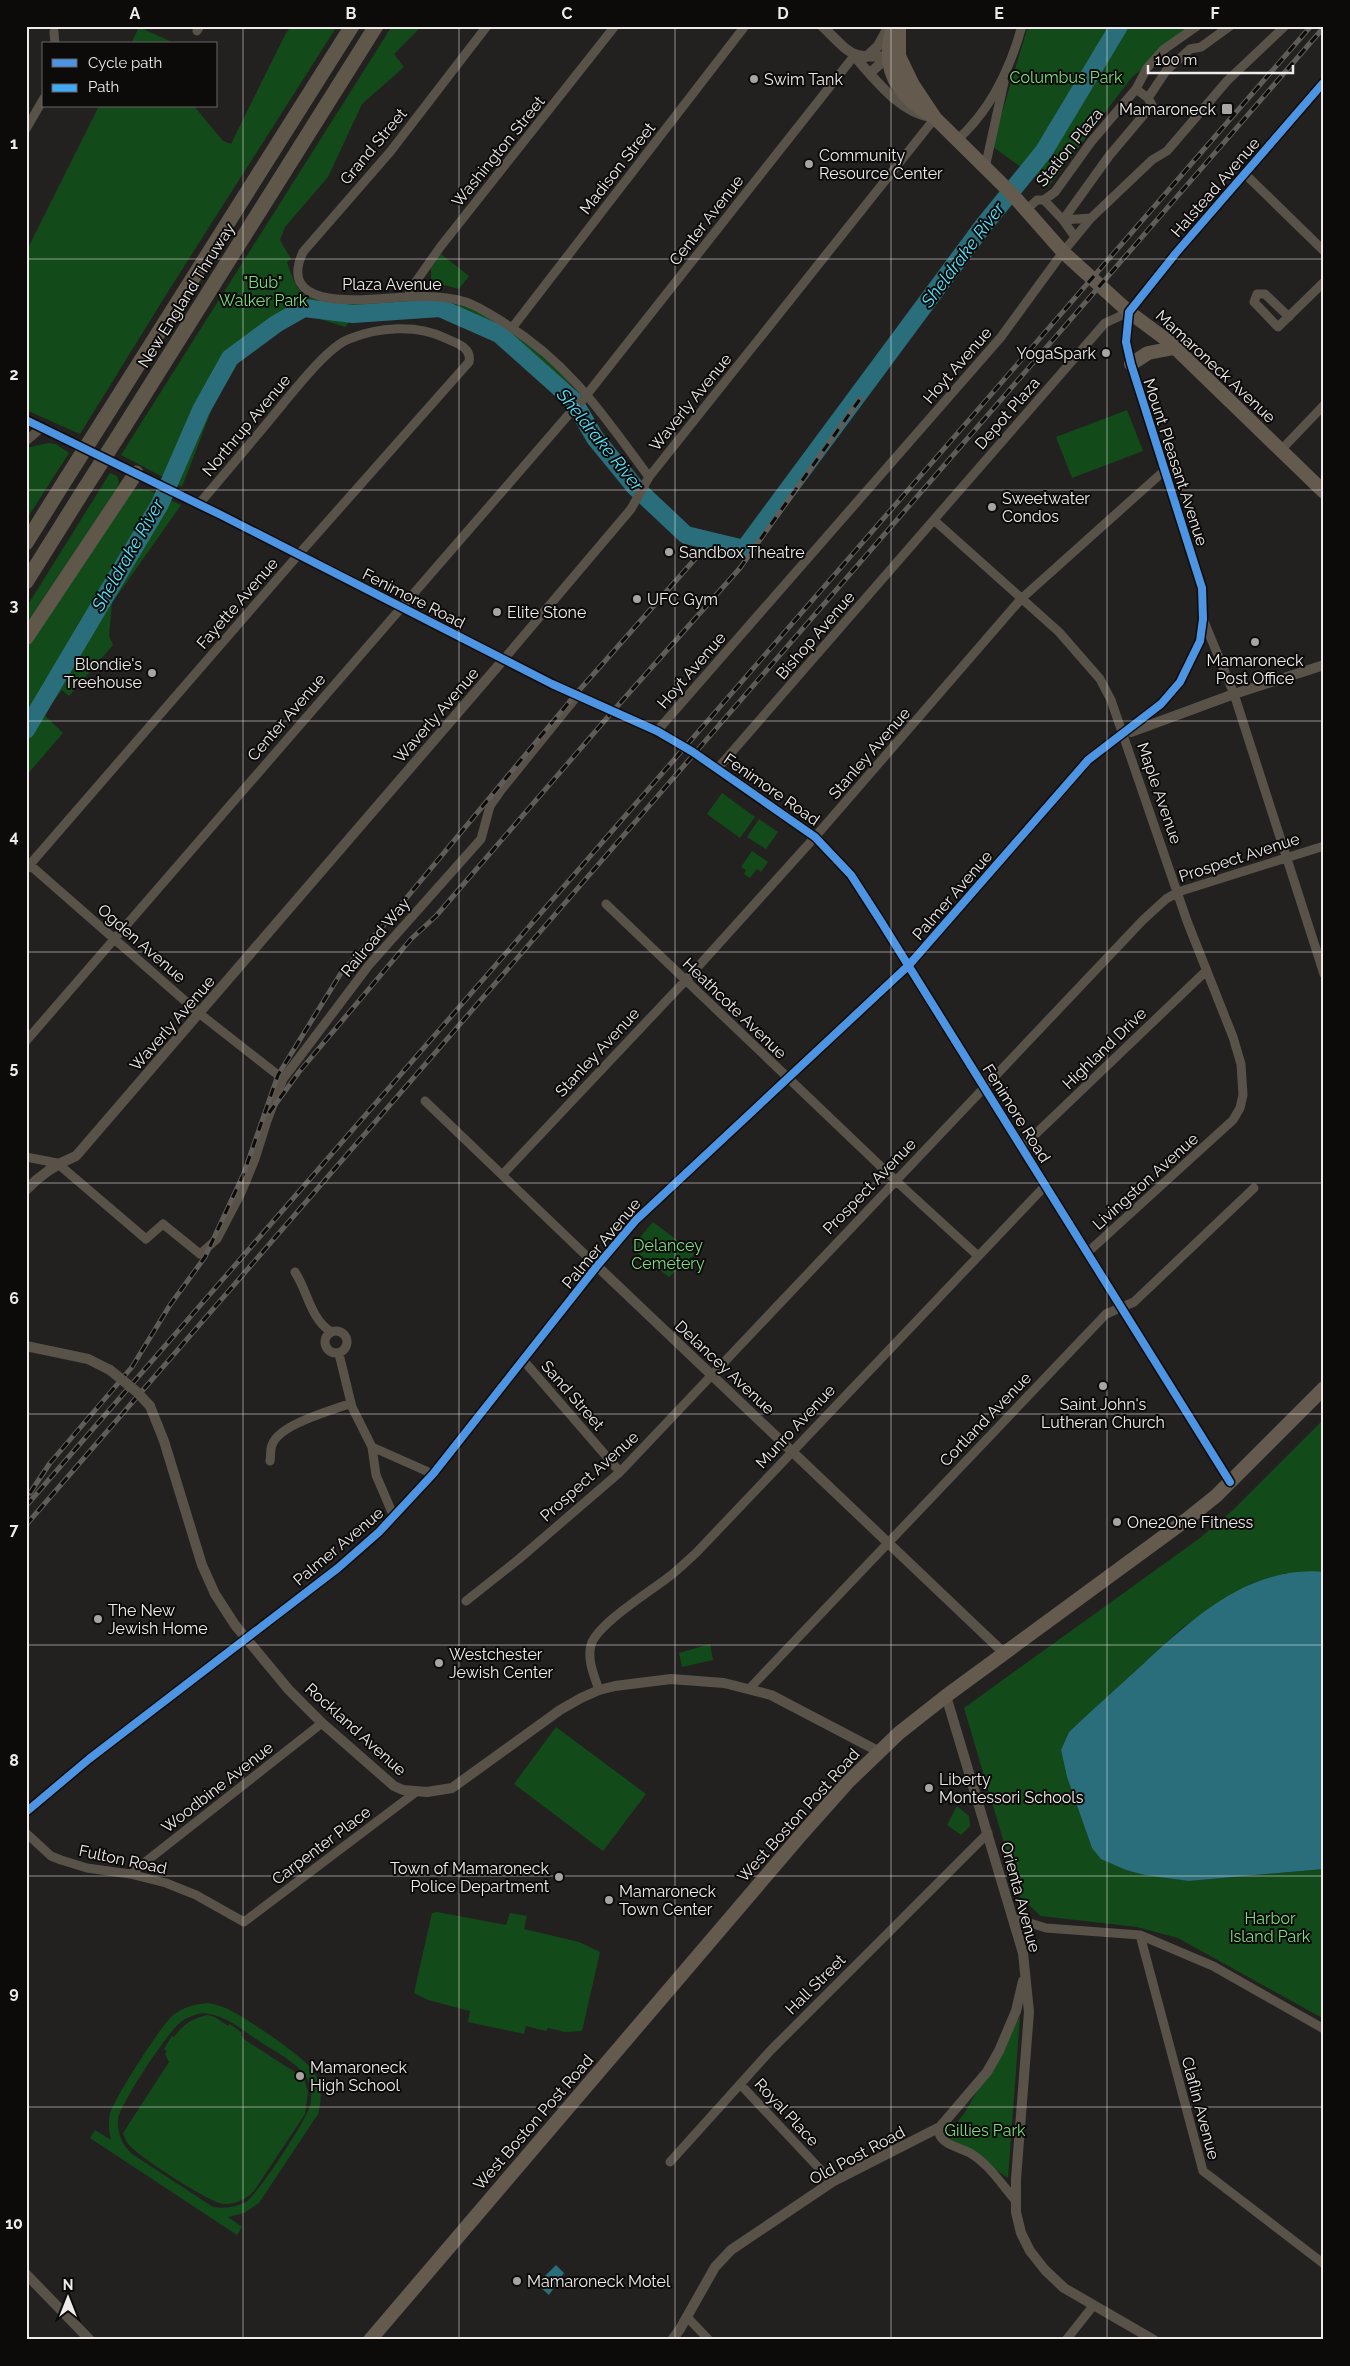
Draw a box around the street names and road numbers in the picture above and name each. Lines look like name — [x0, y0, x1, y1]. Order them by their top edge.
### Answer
street label: Washington Street — [448, 92, 549, 210]
street label: Grand Street — [336, 104, 411, 188]
street label: Station Plaza — [1032, 104, 1107, 190]
street label: Madison Street — [576, 118, 659, 218]
street label: Halstead Avenue — [1167, 134, 1264, 241]
street label: Center Avenue — [665, 171, 747, 269]
street label: New England Thruway — [134, 219, 239, 371]
street label: Plaza Avenue — [342, 275, 442, 294]
street label: Mamaroneck Avenue — [1152, 306, 1279, 427]
street label: Hoyt Avenue — [919, 323, 996, 407]
street label: Waverly Avenue — [645, 350, 735, 455]
street label: Northrup Avenue — [198, 371, 294, 480]
street label: Depot Plaza — [971, 373, 1044, 453]
street label: Mount Pleasant Avenue — [1139, 376, 1212, 548]
street label: Fayette Avenue — [193, 554, 282, 653]
street label: Fenimore Road — [359, 564, 468, 632]
street label: Bishop Avenue — [772, 587, 859, 683]
street label: Hoyt Avenue — [653, 628, 730, 712]
street label: Waverly Avenue — [390, 664, 483, 767]
street label: Center Avenue — [243, 670, 329, 765]
street label: Stanley Avenue — [825, 704, 914, 803]
street label: Maple Avenue — [1133, 740, 1186, 846]
street label: Fenimore Road — [720, 749, 823, 829]
street label: Prospect Avenue — [1176, 829, 1302, 886]
street label: Palmer Avenue — [908, 847, 996, 944]
street label: Railroad Way — [337, 894, 414, 981]
street label: Ogden Avenue — [94, 900, 190, 987]
street label: Heathcote Avenue — [679, 954, 790, 1063]
street label: Waverly Avenue — [126, 972, 219, 1075]
street label: Stanley Avenue — [551, 1004, 643, 1101]
street label: Highland Drive — [1058, 1004, 1150, 1093]
street label: Fenimore Road — [979, 1061, 1054, 1166]
street label: Livingston Avenue — [1089, 1129, 1202, 1234]
street label: Prospect Avenue — [819, 1135, 920, 1238]
street label: Palmer Avenue — [558, 1194, 645, 1292]
street label: Delancey Avenue — [671, 1316, 778, 1418]
street label: Sand Street — [537, 1357, 608, 1435]
street label: Cortland Avenue — [936, 1368, 1035, 1470]
street label: Munro Avenue — [752, 1381, 839, 1472]
street label: Prospect Avenue — [536, 1427, 642, 1525]
street label: Palmer Avenue — [289, 1503, 387, 1590]
street label: Rockland Avenue — [301, 1679, 410, 1780]
street label: Woodbine Avenue — [158, 1738, 277, 1837]
street label: West Boston Post Road — [733, 1745, 863, 1886]
street label: Carpenter Place — [268, 1802, 374, 1889]
street label: Orienta Avenue — [997, 1840, 1044, 1954]
street label: Fulton Road — [77, 1841, 169, 1878]
street label: Hall Street — [781, 1950, 850, 2018]
street label: West Boston Post Road — [469, 2051, 597, 2194]
street label: Claflin Avenue — [1178, 2055, 1223, 2162]
street label: Royal Place — [750, 2075, 823, 2150]
street label: Old Post Road — [806, 2122, 908, 2189]

